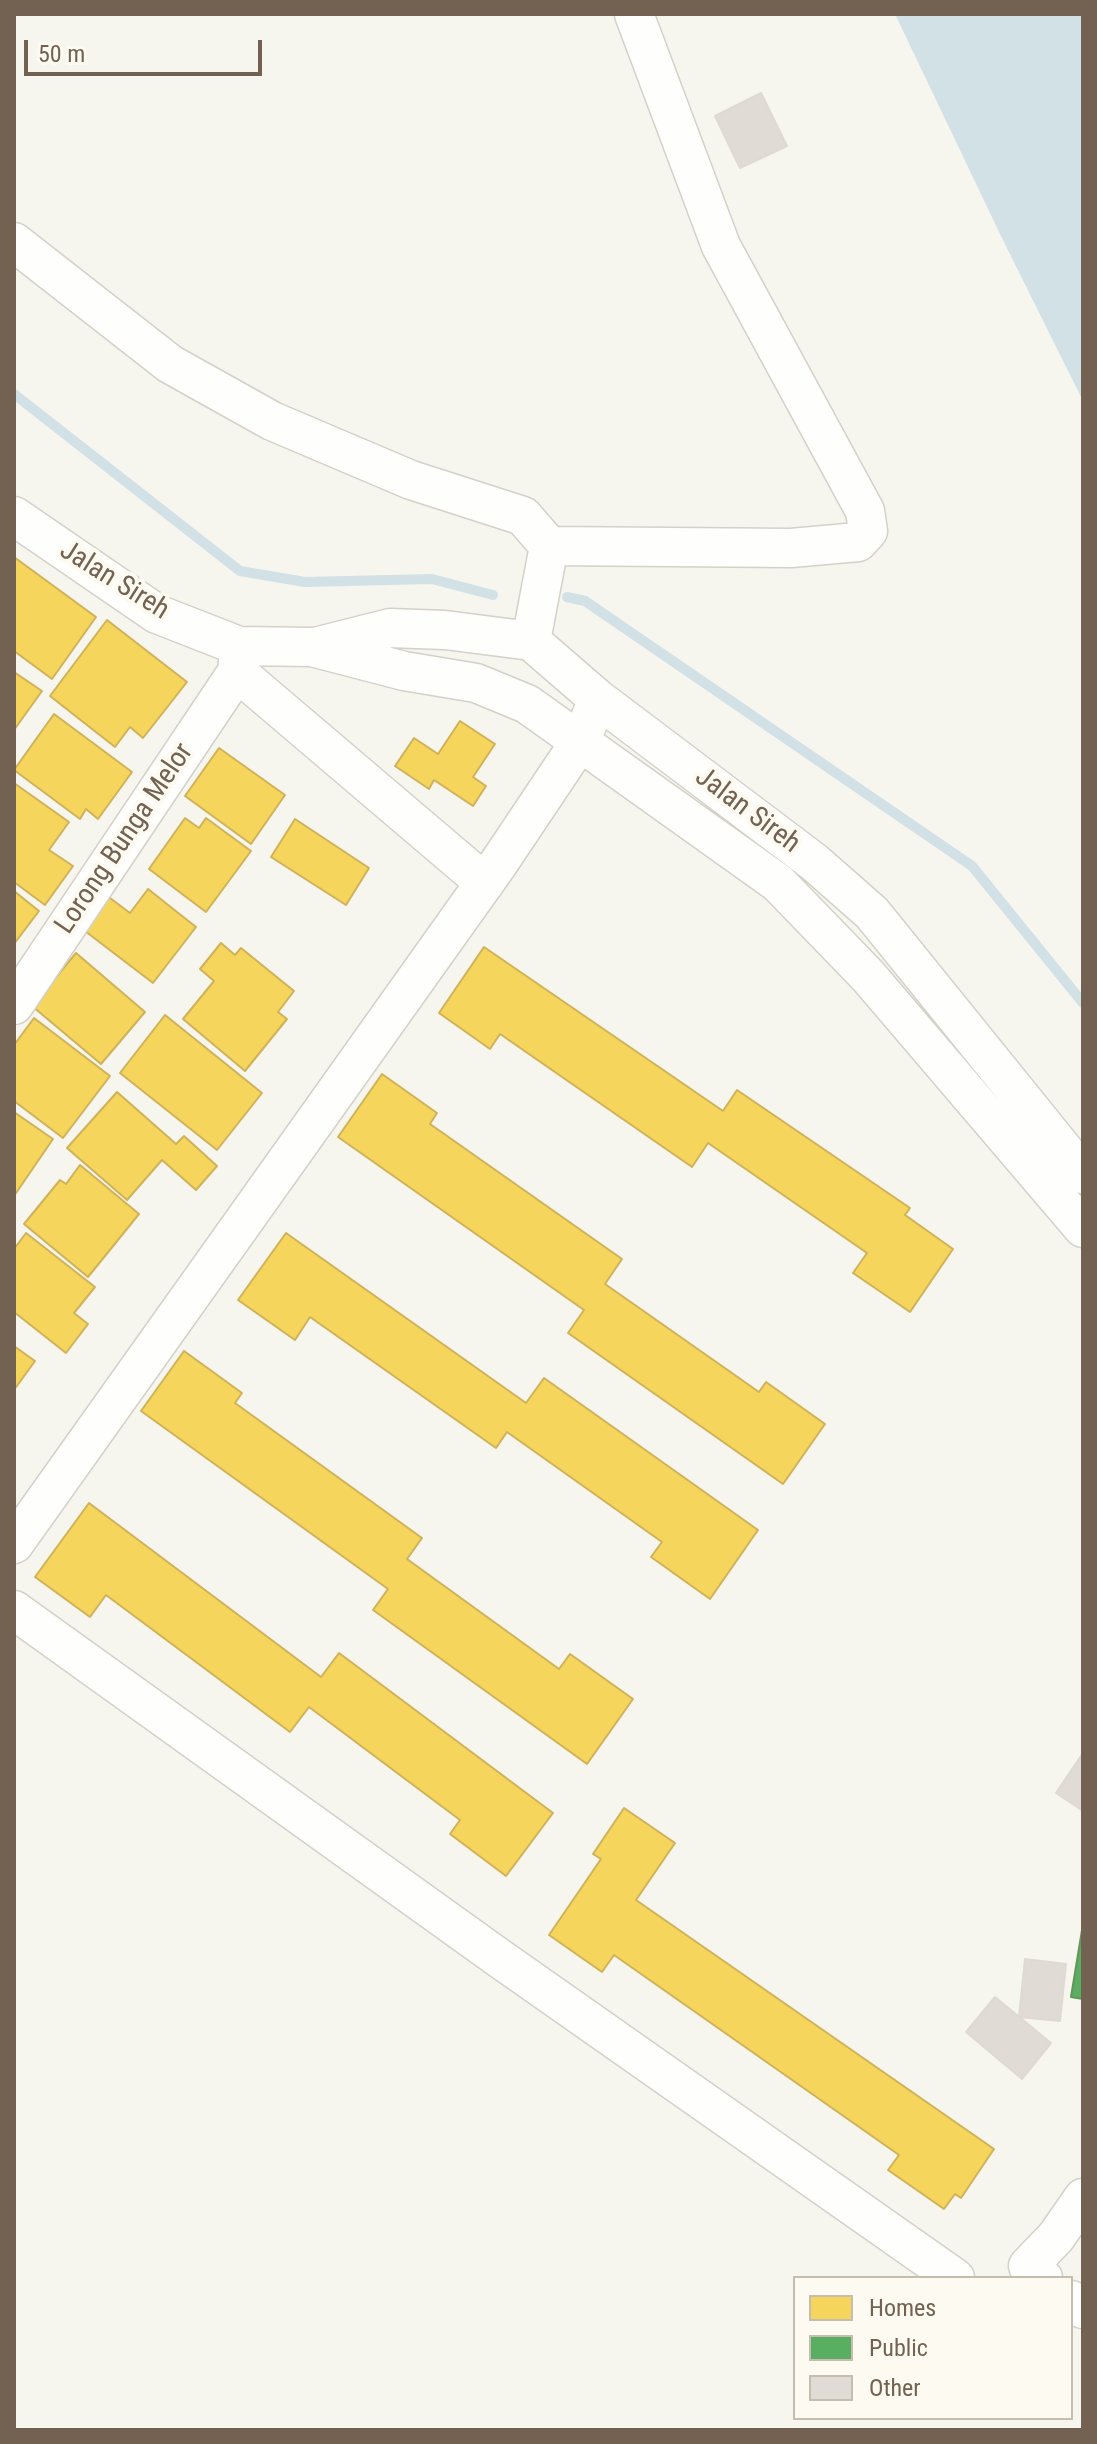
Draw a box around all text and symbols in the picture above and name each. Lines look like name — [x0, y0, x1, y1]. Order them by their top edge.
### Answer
scale bar — [28, 24, 266, 74]
text: 50 m — [38, 40, 85, 68]
street label: Jalan Sireh — [53, 534, 175, 628]
street label: Lorong Bunga Melor — [49, 737, 201, 941]
street label: Jalan Sireh — [688, 761, 806, 861]
legend — [793, 2276, 1073, 2420]
text: Homes — [869, 2294, 936, 2322]
text: Public — [869, 2334, 928, 2362]
text: Other — [869, 2374, 921, 2402]

